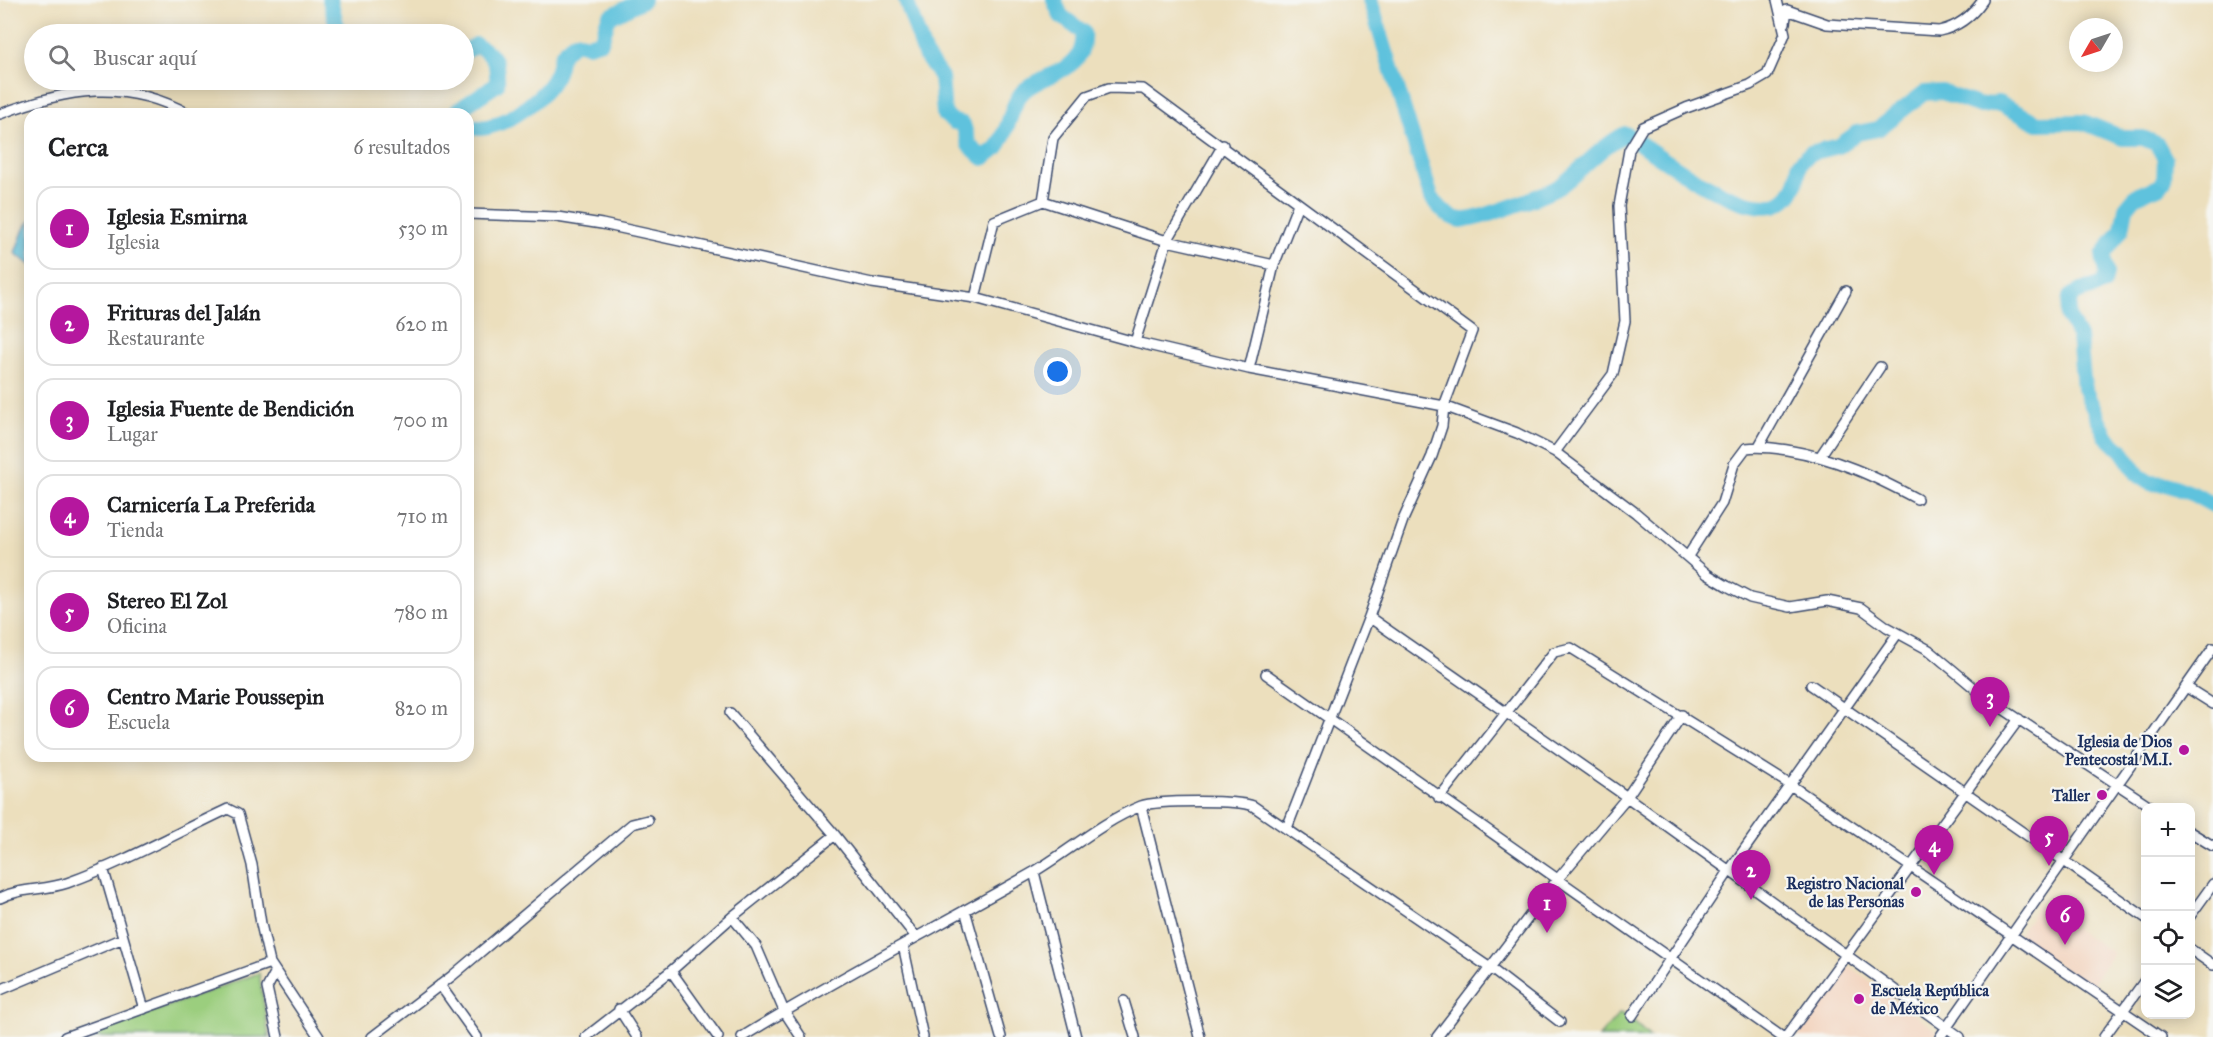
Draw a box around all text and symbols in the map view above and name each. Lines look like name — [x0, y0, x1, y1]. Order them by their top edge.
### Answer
north arrow — [2069, 18, 2123, 72]
search box — [24, 24, 474, 90]
icon: search — [45, 41, 78, 74]
text: Buscar aquí — [93, 44, 196, 71]
text: Cerca — [48, 131, 108, 163]
text: 6 resultados — [353, 135, 450, 159]
text: Iglesia Esmirna — [107, 203, 247, 230]
text: 1 — [66, 216, 73, 240]
text: 530 m — [398, 216, 448, 240]
text: Iglesia — [107, 230, 160, 254]
text: Frituras del Jalán — [107, 299, 261, 326]
text: 2 — [65, 312, 74, 336]
text: 620 m — [395, 312, 448, 336]
text: Restaurante — [107, 326, 205, 350]
your location — [1043, 357, 1072, 386]
text: Iglesia Fuente de Bendición — [107, 395, 354, 422]
text: 3 — [66, 408, 74, 432]
text: 700 m — [393, 408, 448, 432]
text: Lugar — [107, 422, 158, 446]
text: Carnicería La Preferida — [107, 491, 315, 518]
text: 4 — [64, 504, 75, 528]
text: 710 m — [397, 504, 448, 528]
text: Tienda — [107, 518, 164, 542]
text: Stereo El Zol — [107, 587, 227, 614]
text: 5 — [65, 600, 74, 624]
text: 780 m — [394, 600, 448, 624]
text: Oficina — [107, 614, 167, 638]
pin: 3 — [1970, 678, 2010, 727]
text: Centro Marie Poussepin — [107, 683, 324, 710]
text: 6 — [64, 696, 75, 720]
text: 820 m — [395, 696, 448, 720]
text: Escuela — [107, 710, 170, 734]
place label: Iglesia de Dios Pentecostal M.I. — [2065, 732, 2172, 769]
marker: Iglesia de Dios Pentecostal M.I. — [2177, 743, 2191, 757]
place label: Taller — [2051, 786, 2091, 805]
marker: Taller — [2095, 788, 2109, 802]
map controls — [2141, 803, 2195, 1019]
button: + — [2141, 803, 2195, 857]
pin: 5 — [2030, 816, 2068, 866]
pin: 4 — [1914, 826, 1954, 875]
pin: 2 — [1732, 850, 1770, 900]
button: − — [2141, 857, 2195, 911]
place label: Registro Nacional de las Personas — [1786, 874, 1905, 911]
pin: 1 — [1528, 884, 1566, 933]
marker: Registro Nacional de las Personas — [1909, 885, 1923, 899]
pin: 6 — [2046, 896, 2084, 945]
button: locate — [2141, 911, 2195, 965]
button: layers — [2141, 965, 2195, 1019]
place label: Escuela República de México — [1871, 981, 1990, 1018]
marker: Escuela República de México — [1852, 992, 1866, 1006]

